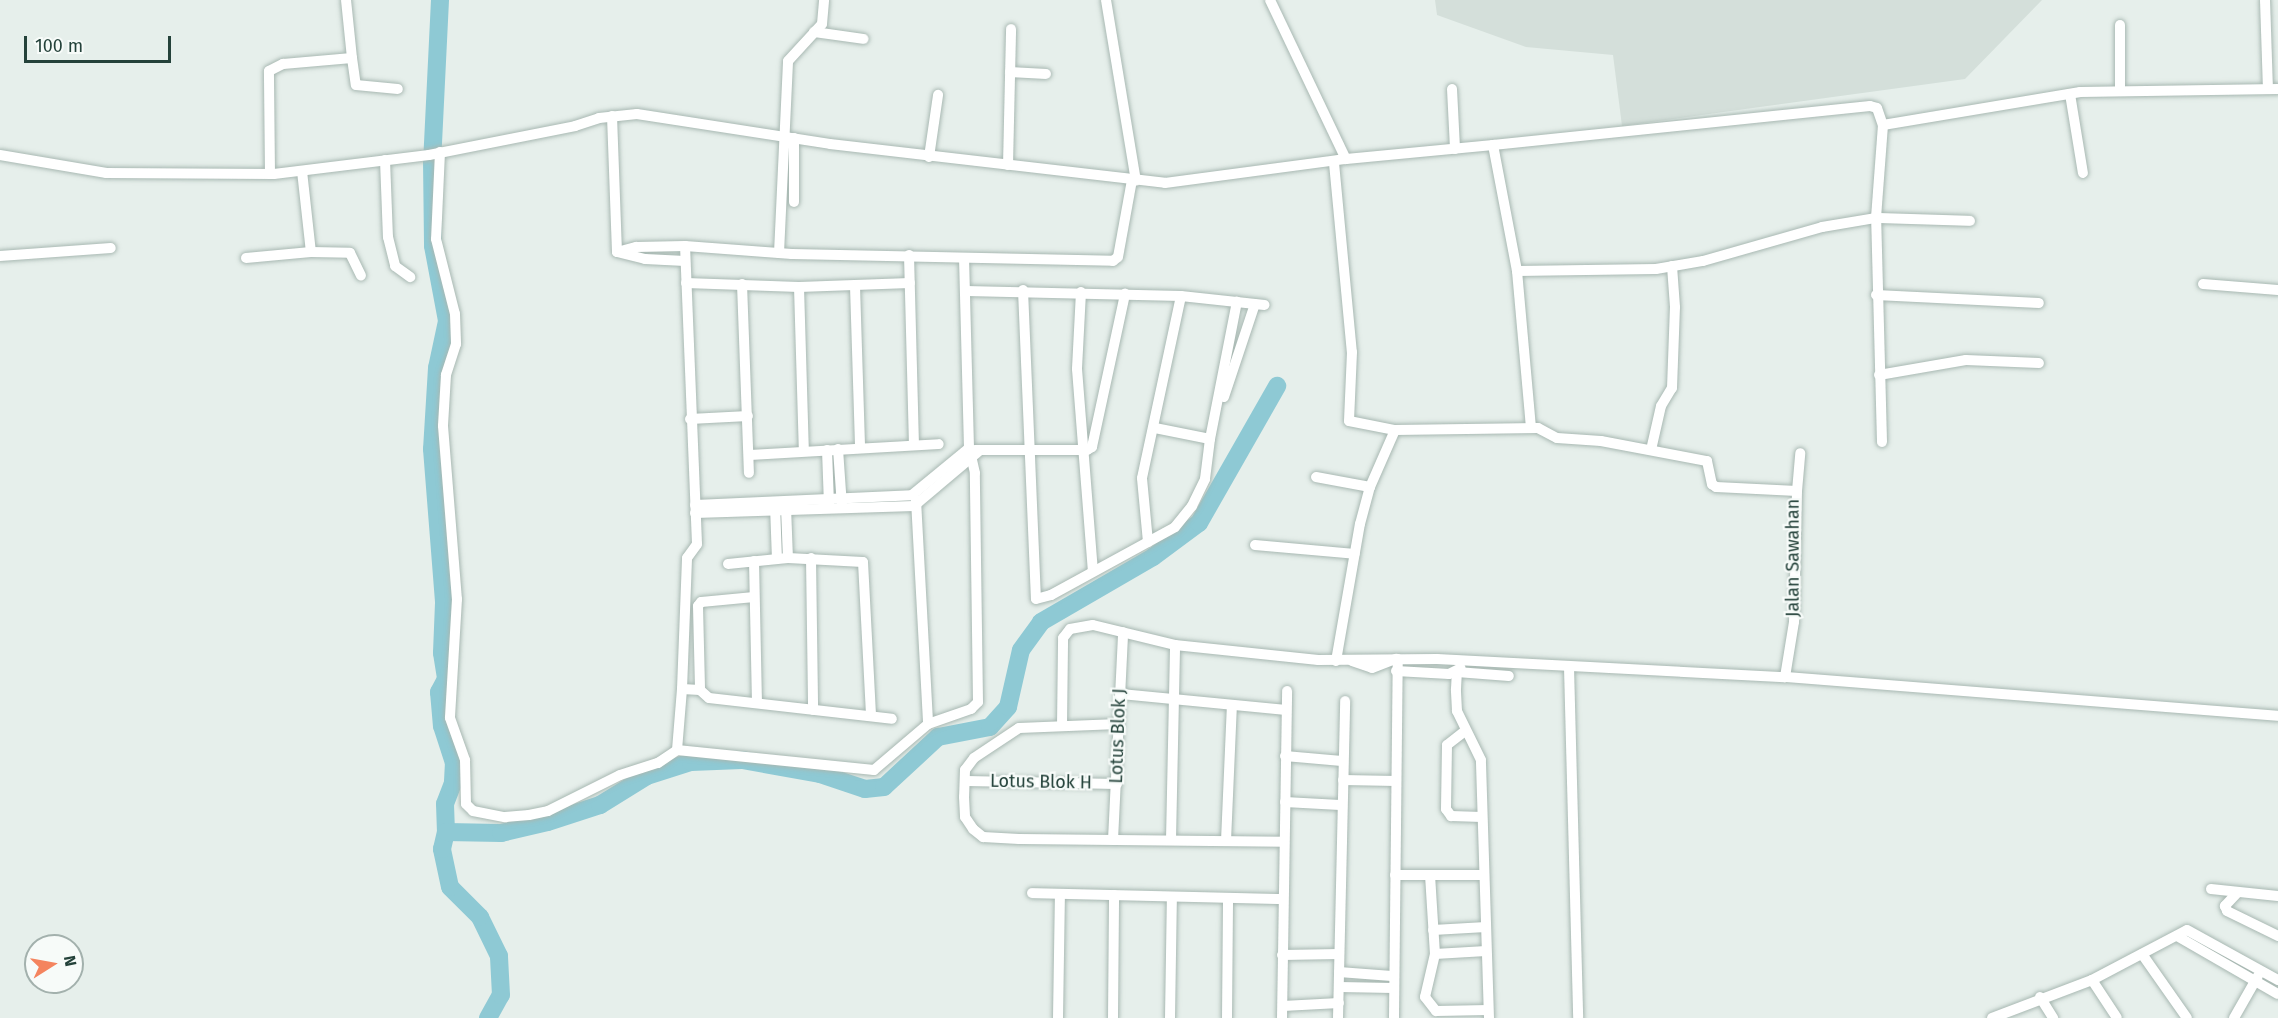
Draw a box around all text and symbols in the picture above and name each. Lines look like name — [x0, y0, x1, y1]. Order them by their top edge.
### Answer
scale bar — [27, 24, 174, 62]
text: 100 m — [35, 35, 83, 57]
street label: Jalan Sawahan — [1782, 499, 1804, 617]
street label: Lotus Blok J — [1106, 688, 1130, 784]
street label: Lotus Blok H — [990, 770, 1092, 794]
north arrow — [24, 934, 84, 994]
text: N — [60, 954, 81, 968]

